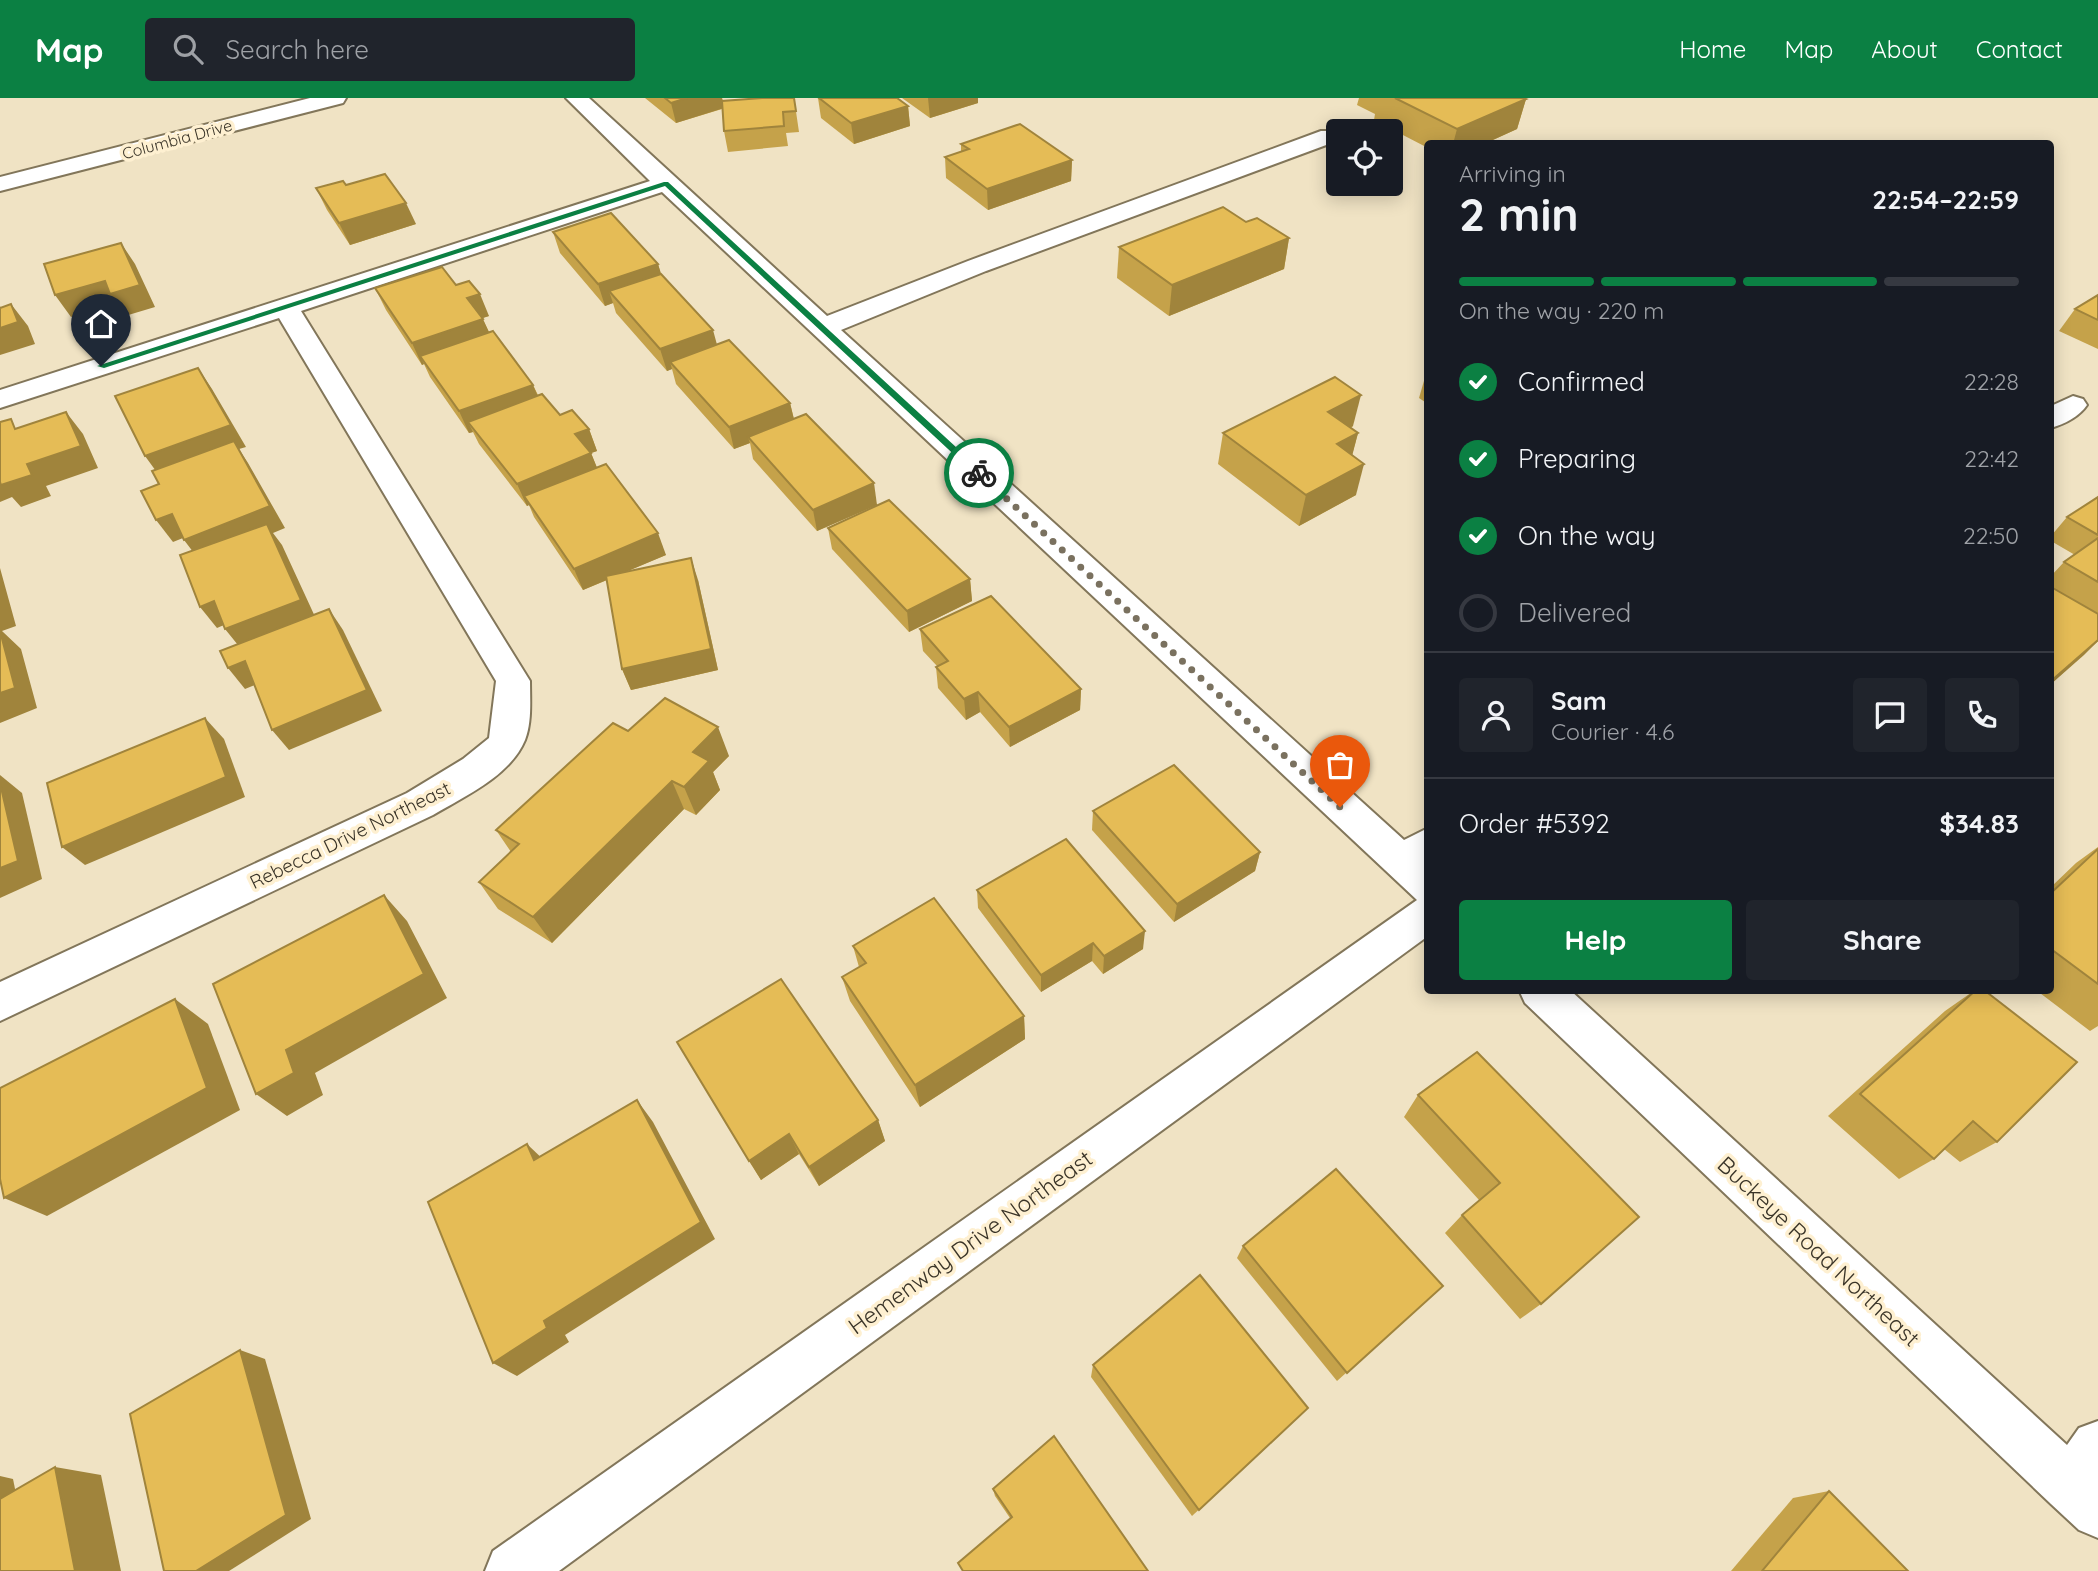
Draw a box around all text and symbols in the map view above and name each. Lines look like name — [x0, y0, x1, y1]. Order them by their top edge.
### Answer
search box — [145, 18, 635, 81]
text: Map — [35, 29, 103, 70]
icon: search — [169, 30, 207, 68]
text: Search here — [225, 33, 369, 66]
text: Home — [1679, 34, 1746, 64]
text: Map — [1784, 34, 1833, 64]
text: About — [1871, 34, 1938, 64]
text: Contact — [1976, 34, 2063, 64]
street label: Columbia Drive — [120, 115, 234, 163]
map controls — [1326, 119, 1403, 196]
button: locate — [1326, 119, 1403, 196]
text: Arriving in — [1459, 159, 1566, 188]
text: 22:54–22:59 — [1872, 183, 2019, 216]
text: 2 min — [1459, 185, 1579, 243]
pin — [71, 294, 131, 366]
text: On the way · 220 m — [1459, 296, 1664, 325]
icon: home — [82, 305, 120, 343]
icon: check — [1459, 363, 1497, 401]
text: Confirmed — [1518, 365, 1645, 398]
text: 22:28 — [1964, 367, 2019, 396]
courier — [944, 438, 1014, 508]
icon: check — [1459, 440, 1497, 478]
text: Preparing — [1518, 442, 1636, 475]
text: 22:42 — [1964, 444, 2019, 473]
icon: bike — [960, 454, 998, 492]
icon: check — [1459, 517, 1497, 555]
text: On the way — [1518, 519, 1656, 552]
text: 22:50 — [1963, 521, 2019, 550]
text: Delivered — [1518, 596, 1631, 629]
button: person — [1459, 678, 1533, 752]
button: chat — [1853, 678, 1927, 752]
button: phone — [1945, 678, 2019, 752]
text: Sam — [1551, 684, 1607, 717]
text: Courier · 4.6 — [1551, 717, 1674, 746]
pin — [1310, 735, 1370, 807]
icon: bag — [1321, 746, 1359, 784]
street label: Rebecca Drive Northeast — [246, 776, 454, 894]
text: Order #5392 — [1459, 807, 1610, 840]
text: $34.83 — [1940, 807, 2019, 840]
button: Help — [1459, 900, 1732, 980]
button: Share — [1746, 900, 2019, 980]
street label: Hemenway Drive Northeast — [842, 1143, 1098, 1340]
street label: Buckeye Road Northeast — [1712, 1150, 1926, 1353]

